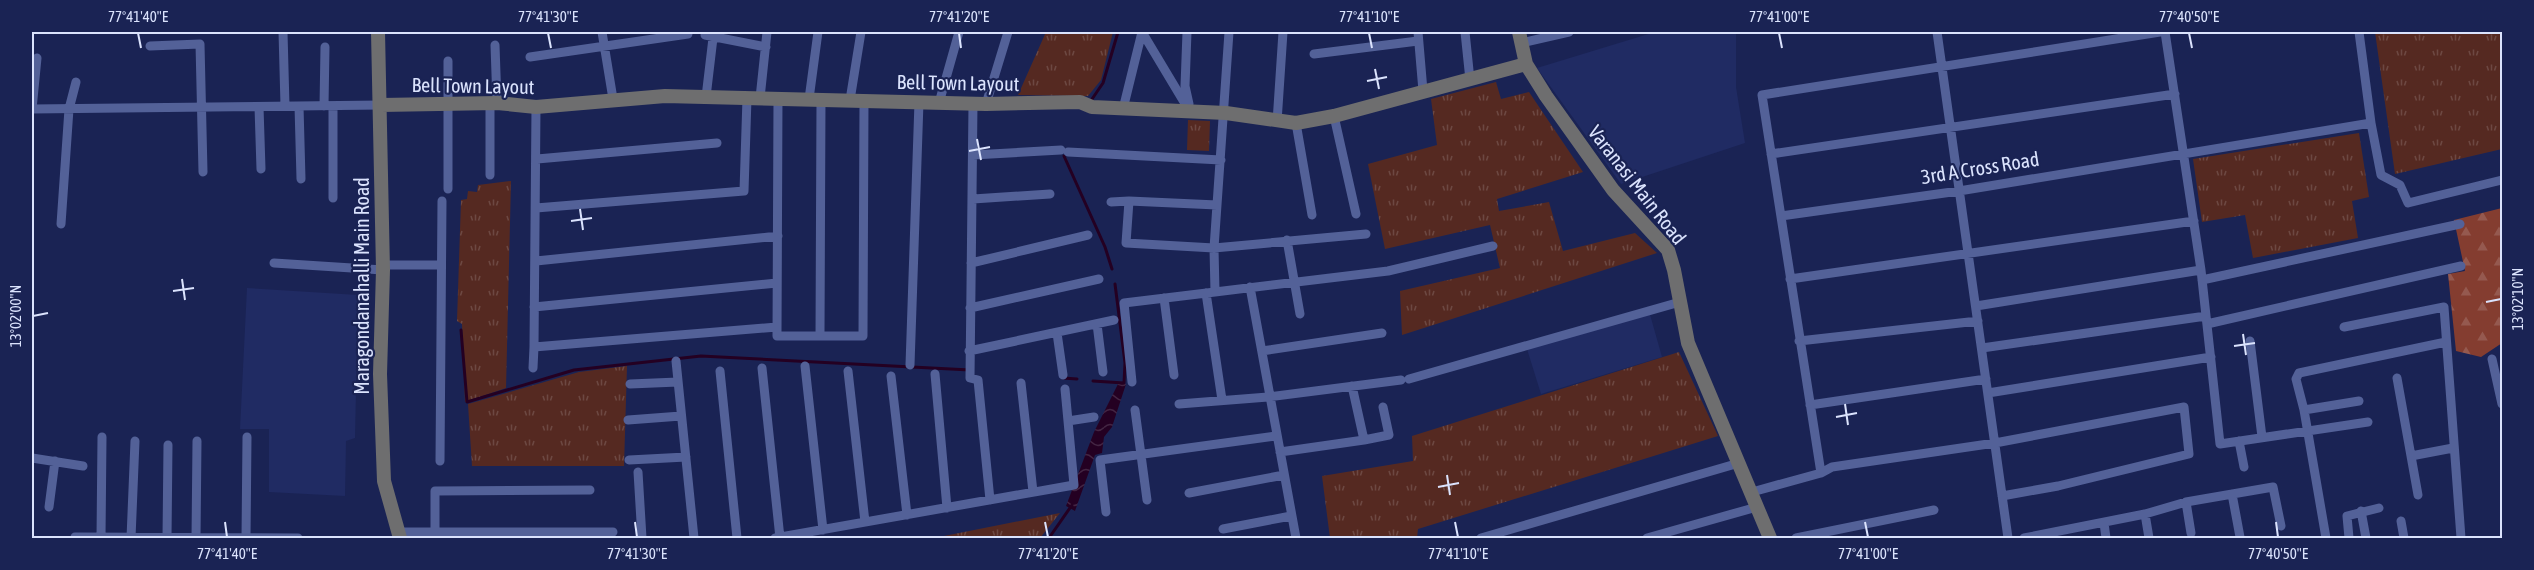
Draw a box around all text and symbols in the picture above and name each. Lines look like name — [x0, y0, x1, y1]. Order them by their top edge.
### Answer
text: 77°41'40"E — [108, 8, 169, 25]
text: 77°41'30"E — [518, 8, 579, 25]
text: 77°41'20"E — [929, 8, 990, 25]
text: 77°41'10"E — [1339, 8, 1400, 25]
text: 77°41'00"E — [1749, 8, 1810, 25]
text: 77°40'50"E — [2159, 8, 2220, 25]
street label: Bell Town Layout — [896, 70, 1020, 95]
street label: Bell Town Layout — [411, 73, 535, 98]
street label: Varanasi Main Road — [1584, 121, 1691, 249]
street label: 3rd A Cross Road — [1919, 147, 2041, 188]
street label: Maragondanahalli Main Road — [350, 177, 373, 395]
text: 13°02'10"N — [2509, 268, 2526, 330]
text: 13°02'00"N — [7, 285, 24, 347]
text: 77°41'40"E — [197, 545, 258, 562]
text: 77°41'30"E — [607, 545, 668, 562]
text: 77°41'20"E — [1018, 545, 1079, 562]
text: 77°41'10"E — [1428, 545, 1489, 562]
text: 77°41'00"E — [1838, 545, 1899, 562]
text: 77°40'50"E — [2248, 545, 2309, 562]

